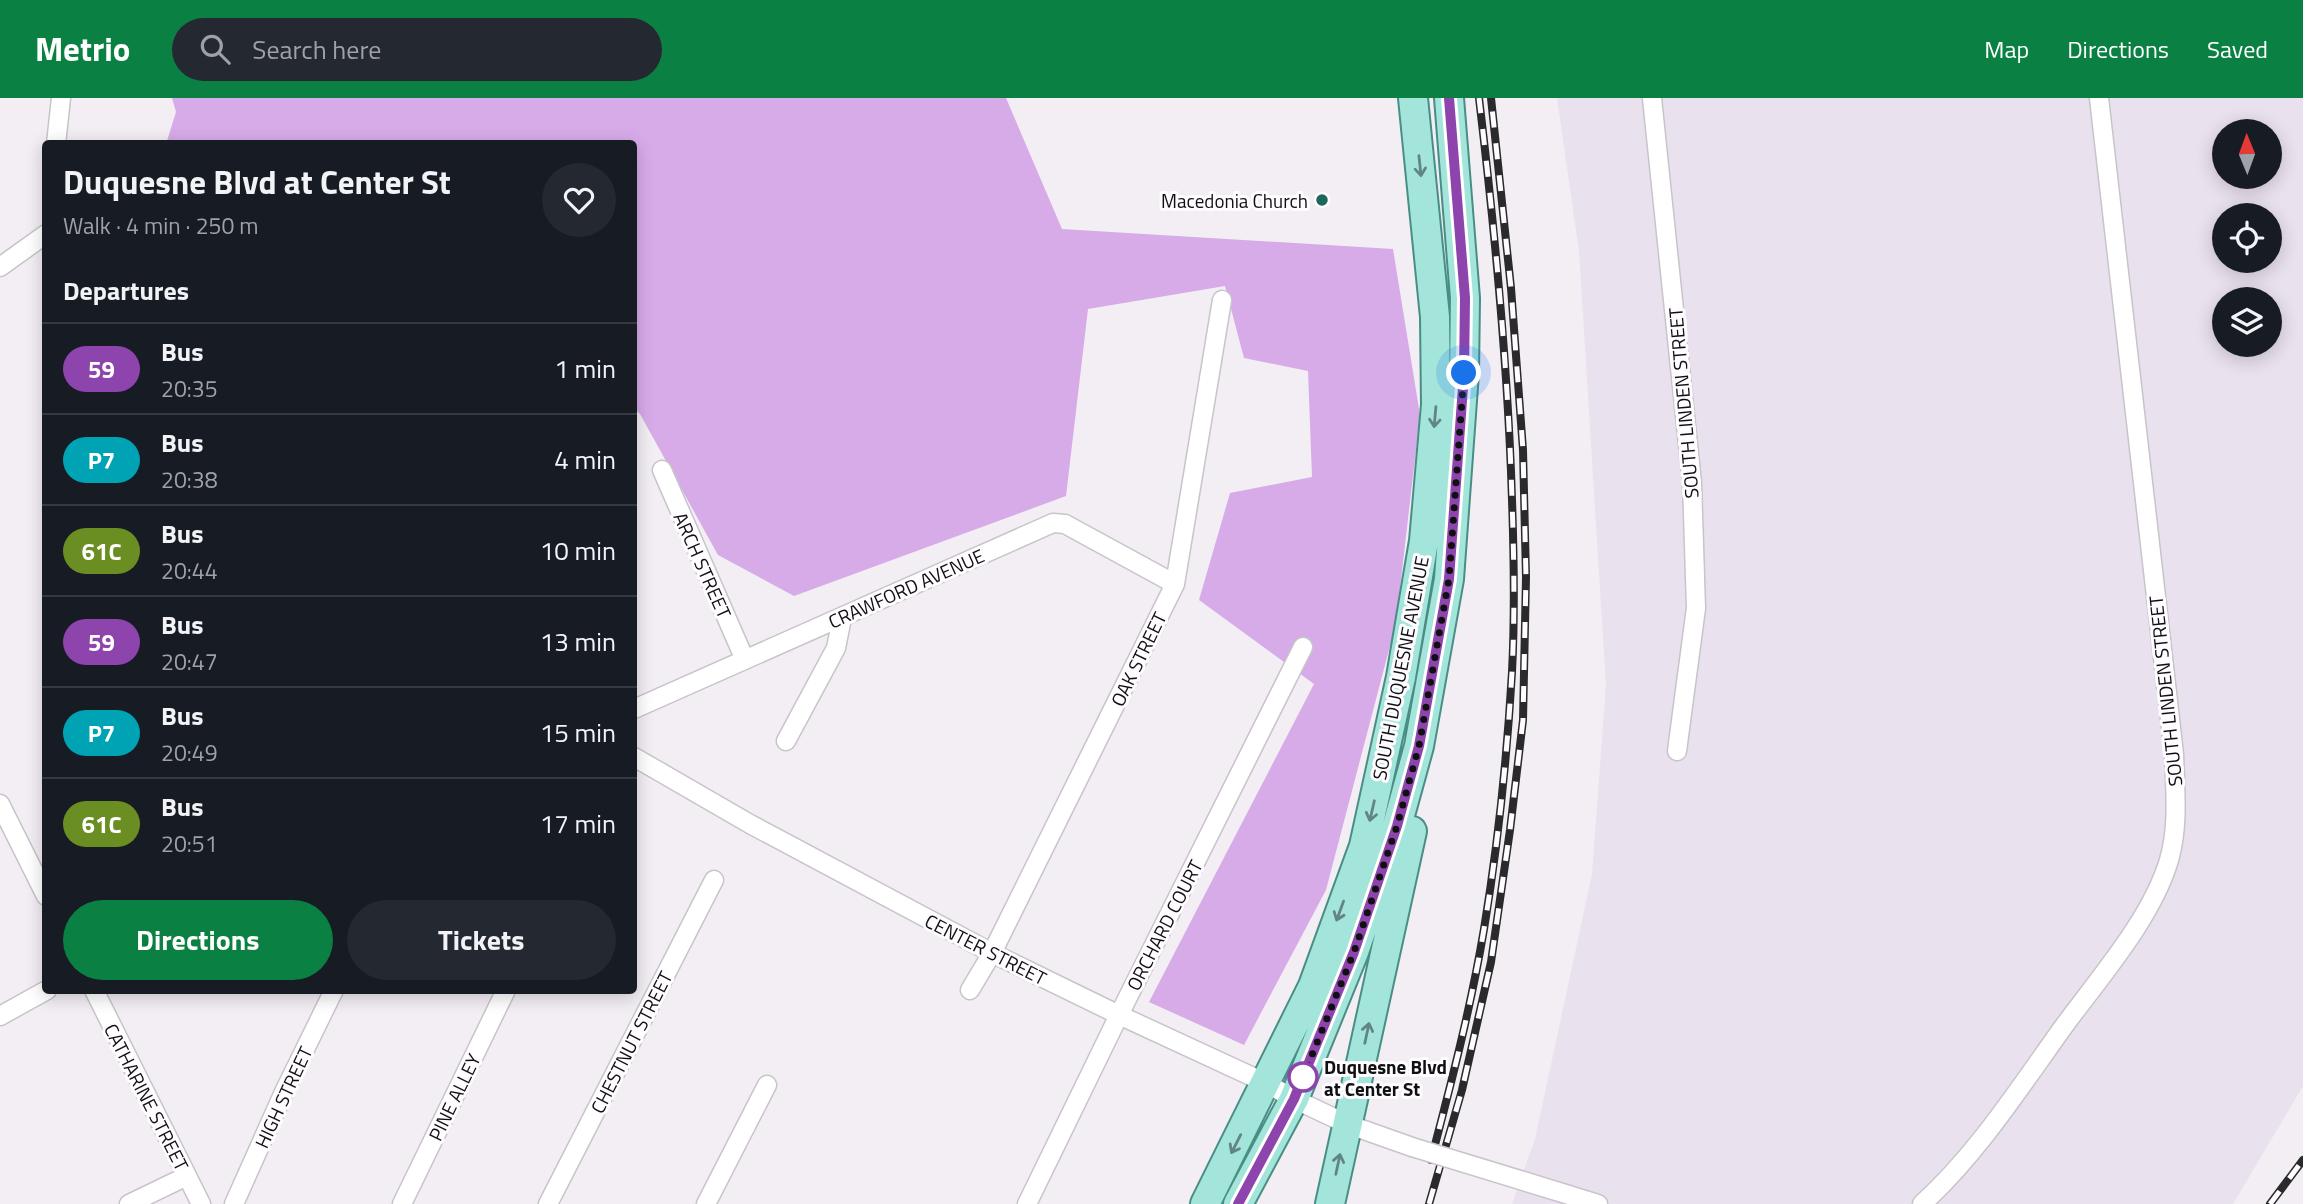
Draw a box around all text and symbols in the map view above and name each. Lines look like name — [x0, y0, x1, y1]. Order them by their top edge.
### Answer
search box — [172, 18, 662, 81]
text: Metrio — [35, 24, 130, 74]
icon: search — [196, 30, 234, 68]
text: Search here — [252, 30, 381, 69]
text: Map — [1984, 31, 2029, 67]
text: Directions — [2067, 31, 2169, 67]
text: Saved — [2207, 31, 2268, 67]
north arrow — [2212, 119, 2282, 189]
map controls — [2212, 119, 2282, 357]
one-way arrow — [1414, 154, 1427, 177]
text: Duquesne Blvd at Center St — [63, 157, 451, 207]
button: heart — [542, 163, 616, 237]
place label: Macedonia Church — [1161, 186, 1308, 215]
marker: Macedonia Church — [1314, 192, 1330, 208]
button: locate — [2212, 203, 2282, 273]
text: Walk · 4 min · 250 m — [63, 208, 259, 243]
text: Departures — [63, 271, 189, 310]
button: layers — [2212, 287, 2282, 357]
street label: SOUTH LINDEN STREET — [1660, 306, 1706, 500]
text: Bus — [161, 332, 203, 371]
text: 1 min — [554, 349, 616, 388]
text: 59 — [88, 351, 115, 387]
your location — [1446, 355, 1481, 390]
text: 20:35 — [161, 371, 218, 406]
one-way arrow — [1428, 405, 1441, 428]
text: Bus — [161, 423, 203, 462]
text: 4 min — [554, 440, 616, 479]
text: P7 — [88, 442, 115, 478]
text: 20:38 — [161, 462, 218, 497]
street label: ARCH STREET — [667, 507, 739, 623]
text: Bus — [161, 514, 203, 553]
text: 10 min — [540, 531, 616, 570]
text: 61C — [82, 533, 121, 569]
street label: CRAWFORD AVENUE — [823, 541, 989, 635]
text: 20:44 — [161, 553, 218, 588]
street label: SOUTH DUQUESNE AVENUE — [1364, 554, 1436, 782]
street label: SOUTH LINDEN STREET — [2141, 594, 2189, 788]
text: Bus — [161, 605, 203, 644]
street label: OAK STREET — [1103, 607, 1173, 711]
text: 13 min — [540, 622, 616, 661]
text: 59 — [88, 624, 115, 660]
text: 20:47 — [161, 644, 218, 679]
text: Bus — [161, 696, 203, 735]
text: 15 min — [540, 713, 616, 752]
text: P7 — [88, 715, 115, 751]
text: 20:49 — [161, 735, 218, 770]
text: Bus — [161, 787, 203, 826]
one-way arrow — [1364, 799, 1377, 821]
text: 17 min — [540, 804, 616, 843]
text: 61C — [82, 806, 121, 842]
text: 20:51 — [161, 826, 218, 861]
street label: ORCHARD COURT — [1119, 855, 1209, 995]
one-way arrow — [1333, 899, 1345, 921]
button: Directions — [63, 900, 333, 980]
button: Tickets — [347, 900, 616, 980]
street label: CENTER STREET — [920, 906, 1052, 992]
street label: CHESTNUT STREET — [583, 966, 679, 1118]
street label: CATHARINE STREET — [97, 1018, 197, 1176]
one-way arrow — [1361, 1022, 1375, 1045]
street label: HIGH STREET — [247, 1041, 319, 1153]
street label: PINE ALLEY — [420, 1048, 488, 1145]
place label: Duquesne Blvd at Center St — [1324, 1052, 1447, 1103]
marker: Duquesne Blvd at Center St — [1288, 1062, 1318, 1092]
one-way arrow — [1228, 1133, 1242, 1153]
one-way arrow — [1332, 1153, 1346, 1176]

